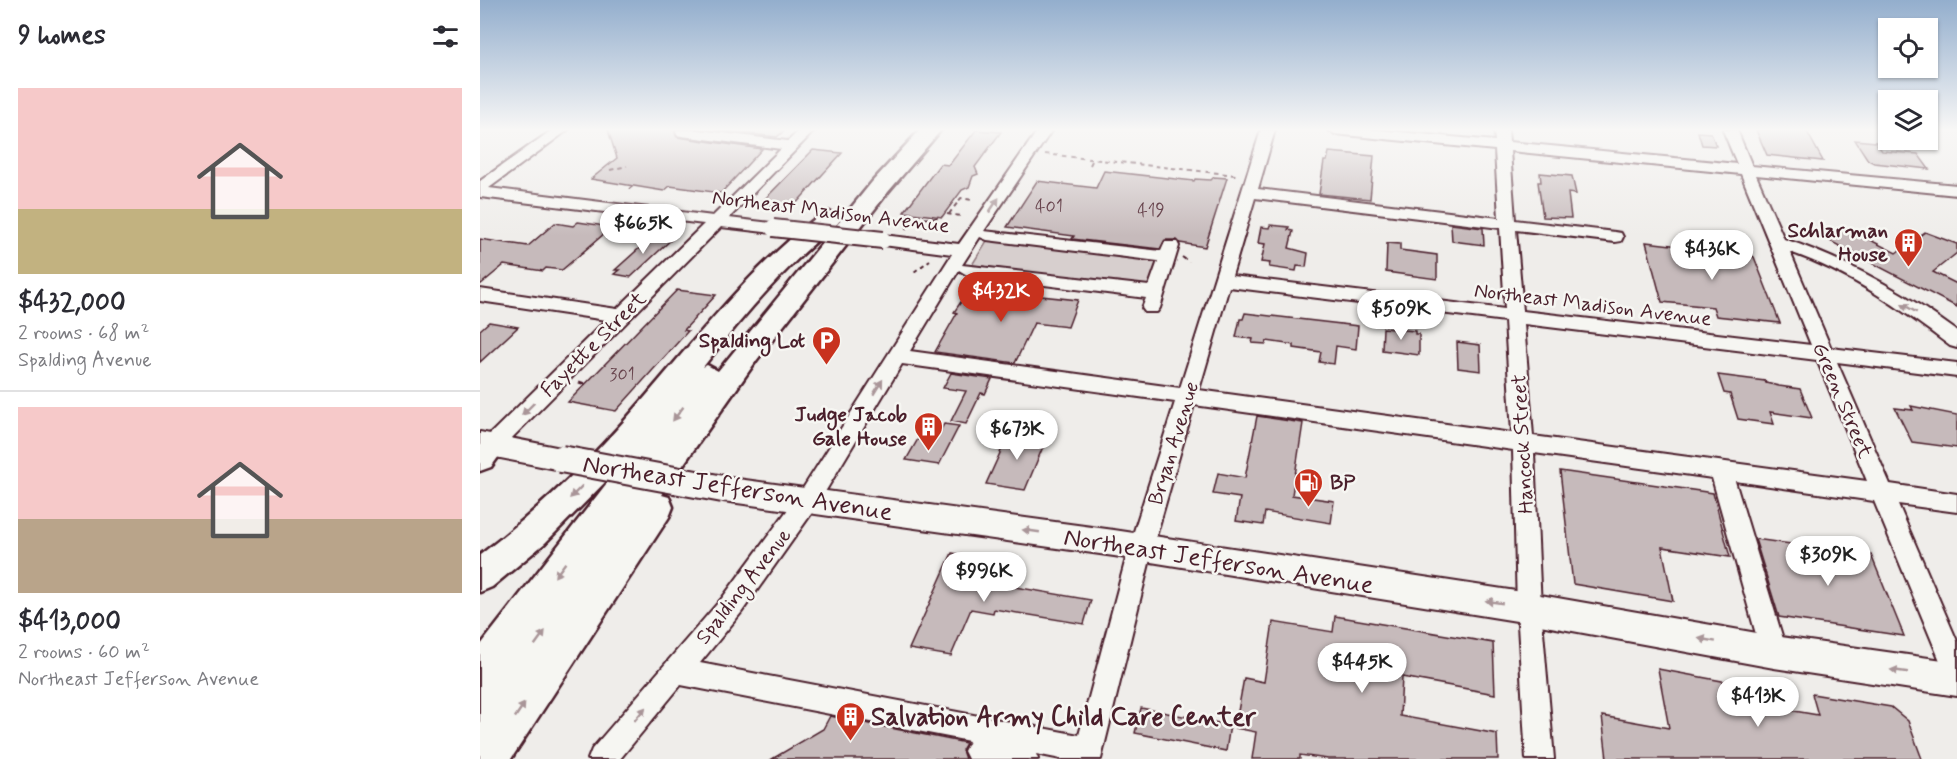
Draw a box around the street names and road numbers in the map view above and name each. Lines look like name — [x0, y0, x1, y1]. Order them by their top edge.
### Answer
street label: Northeast Madison Avenue — [711, 184, 951, 240]
street label: Northeast Madison Avenue — [1473, 277, 1713, 333]
street label: Fayette Street — [535, 285, 653, 404]
street label: Green Street — [1805, 338, 1879, 463]
street label: Hancock Street — [1505, 373, 1541, 515]
street label: Bryan Avenue — [1142, 378, 1206, 509]
street label: Northeast Jefferson Avenue — [580, 448, 895, 530]
street label: Northeast Jefferson Avenue — [1061, 521, 1376, 603]
street label: Spalding Avenue — [690, 523, 799, 651]

